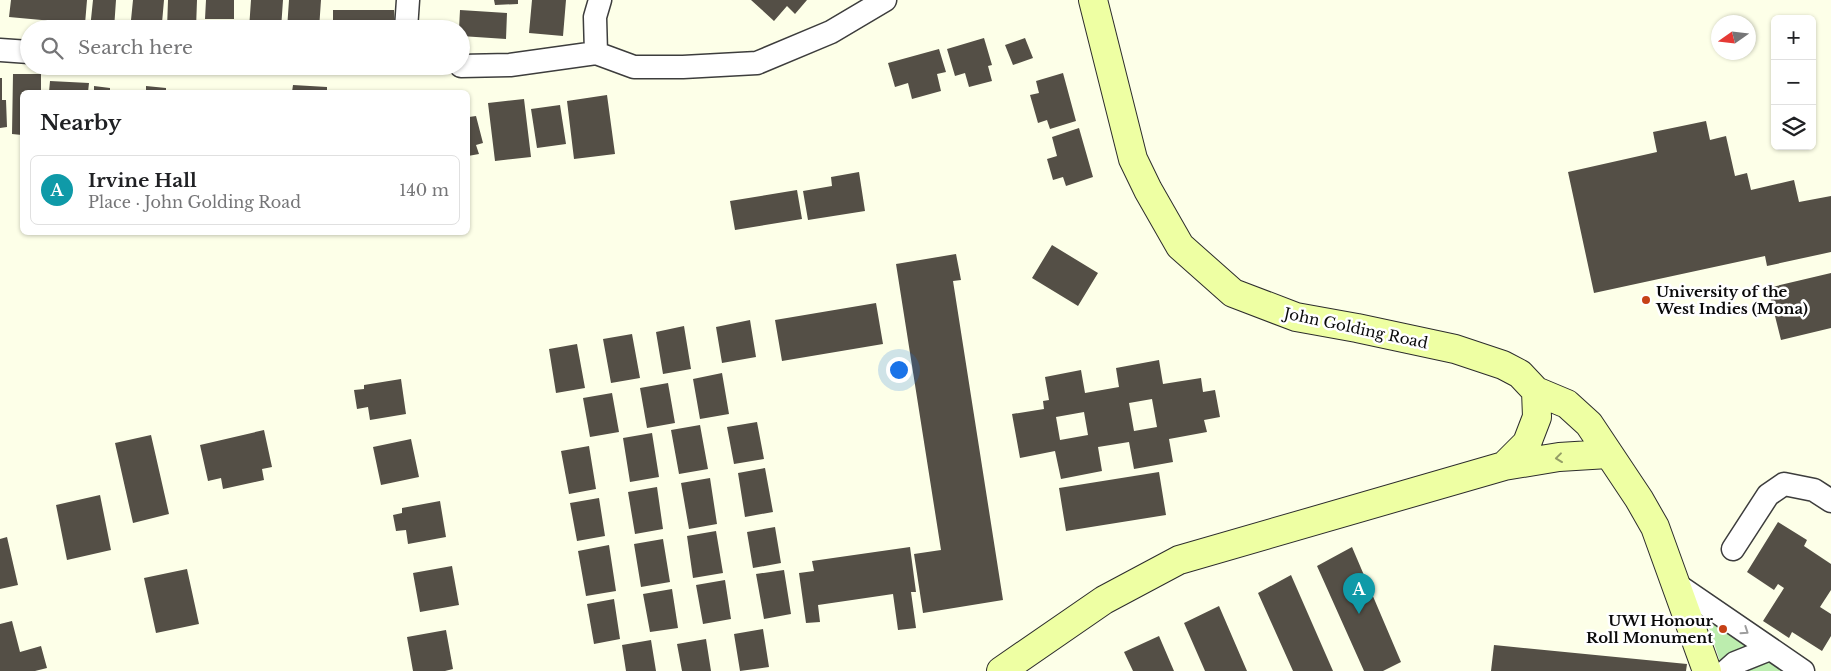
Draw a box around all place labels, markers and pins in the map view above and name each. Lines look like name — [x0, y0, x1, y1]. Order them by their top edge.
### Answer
place label: University of the West Indies (Mona) — [1655, 282, 1808, 318]
marker: University of the West Indies (Mona) — [1640, 294, 1652, 306]
pin: A — [1343, 573, 1375, 614]
place label: UWI Honour Roll Monument — [1586, 611, 1714, 647]
marker: UWI Honour Roll Monument — [1717, 623, 1729, 635]

